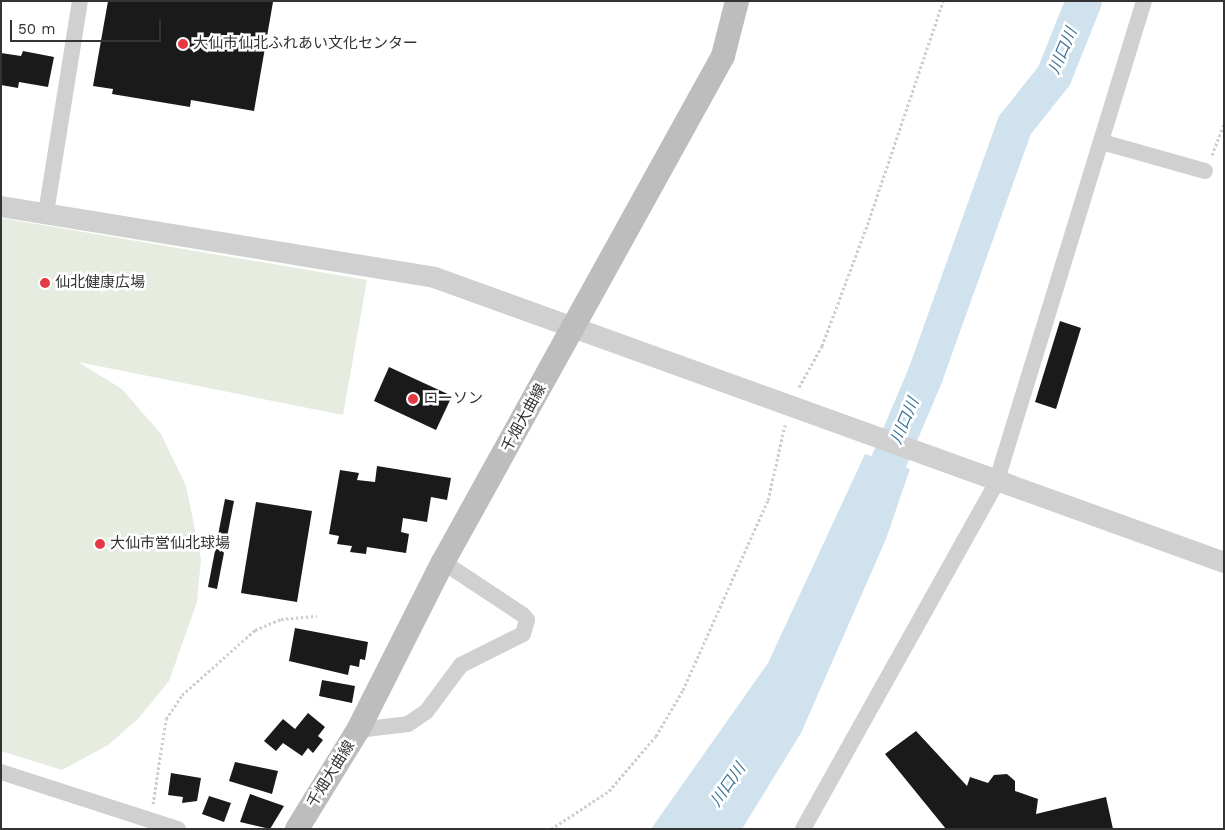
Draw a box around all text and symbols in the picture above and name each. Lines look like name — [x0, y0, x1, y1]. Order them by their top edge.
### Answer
scale bar — [12, 10, 164, 42]
text: 50 m — [18, 20, 55, 38]
water label: 川口川 — [1045, 25, 1081, 77]
place label: 大仙市仙北ふれあい文化センター — [193, 35, 418, 53]
marker: 大仙市仙北ふれあい文化センター — [177, 38, 189, 50]
place label: 仙北健康広場 — [55, 274, 145, 292]
marker: 仙北健康広場 — [39, 277, 51, 289]
street label: 千畑大曲線 — [498, 381, 550, 455]
place label: ローソン — [423, 390, 483, 408]
marker: ローソン — [407, 393, 419, 405]
water label: 川口川 — [887, 395, 923, 447]
place label: 大仙市営仙北球場 — [110, 535, 230, 553]
marker: 大仙市営仙北球場 — [94, 538, 106, 550]
street label: 千畑大曲線 — [303, 737, 359, 811]
water label: 川口川 — [706, 760, 750, 810]

